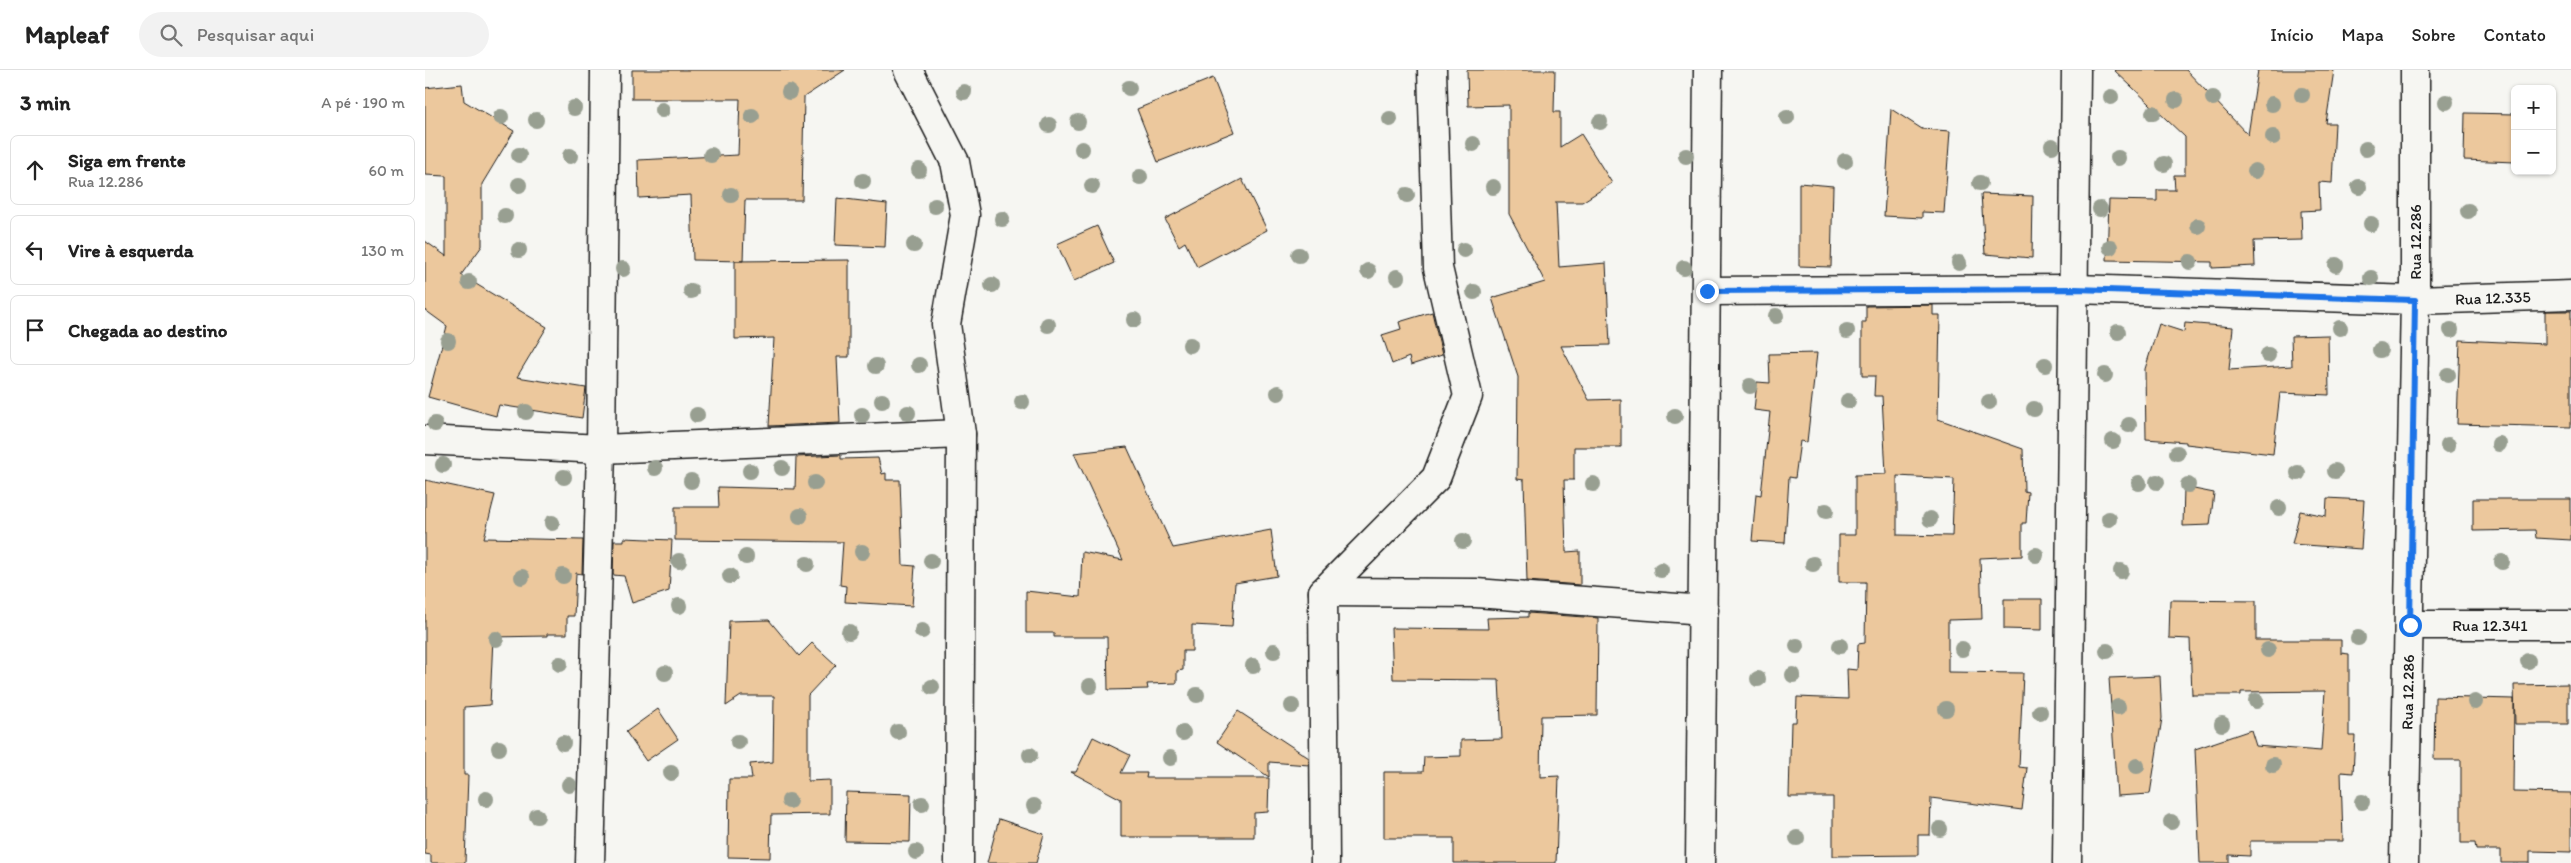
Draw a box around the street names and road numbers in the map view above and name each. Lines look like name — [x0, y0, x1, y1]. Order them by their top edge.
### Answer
street label: Rua 12.286 — [2406, 204, 2425, 280]
street label: Rua 12.335 — [2455, 287, 2531, 308]
street label: Rua 12.341 — [2452, 616, 2528, 635]
street label: Rua 12.286 — [2397, 654, 2418, 730]

